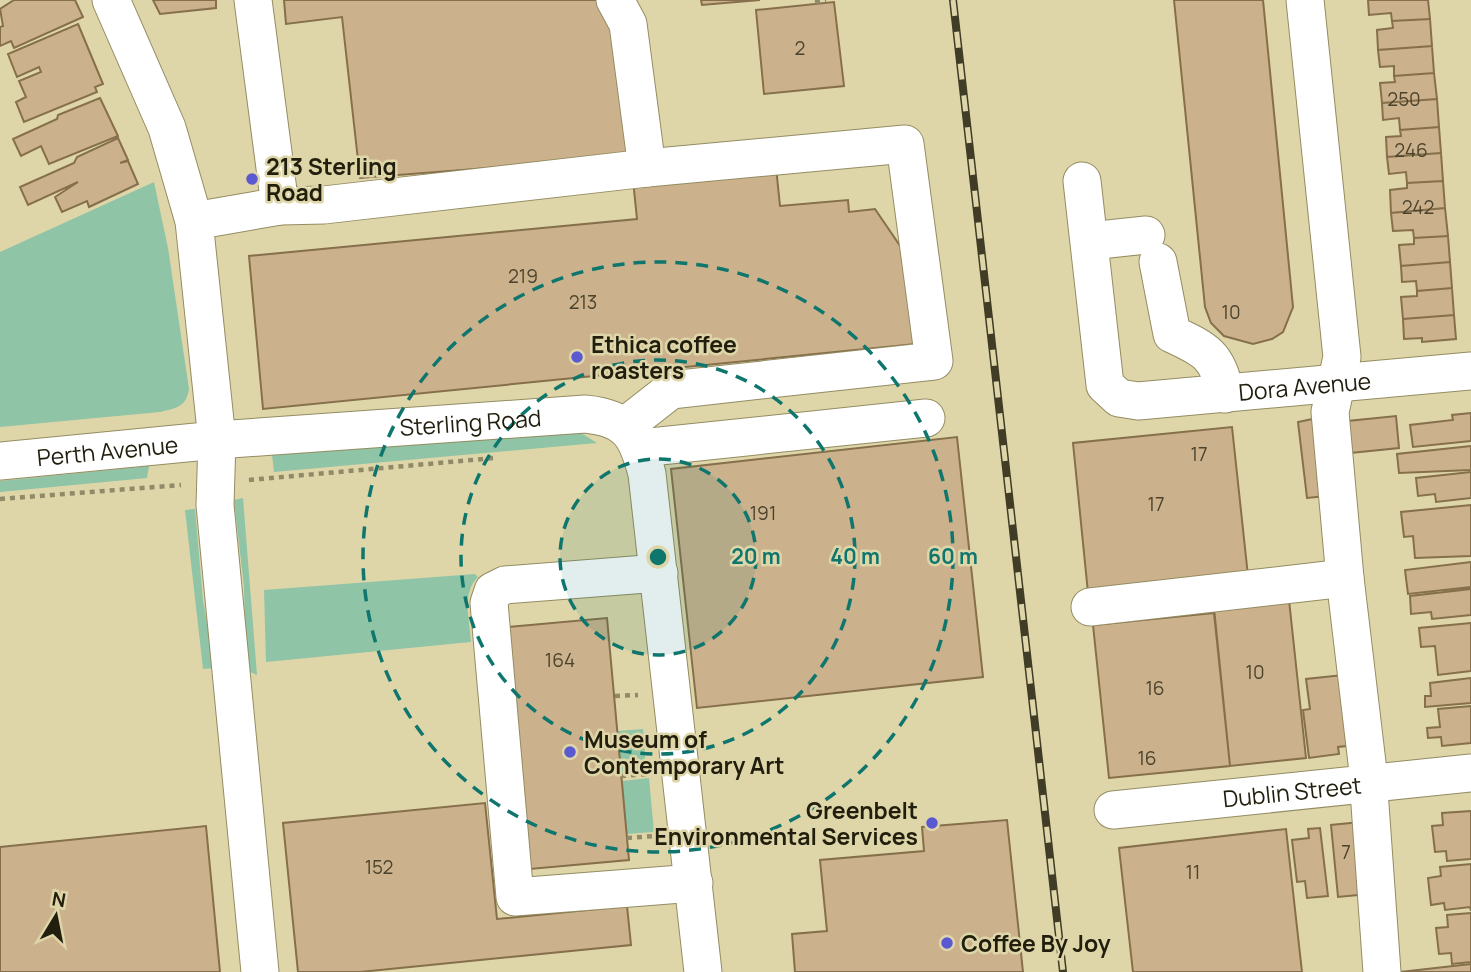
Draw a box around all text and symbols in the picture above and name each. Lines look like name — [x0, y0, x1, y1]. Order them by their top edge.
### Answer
house number: 2 — [795, 35, 805, 61]
house number: 250 — [1387, 86, 1421, 112]
house number: 246 — [1394, 137, 1428, 163]
place label: 213 Sterling Road — [266, 150, 397, 208]
marker: 213 Sterling Road — [244, 171, 260, 187]
house number: 242 — [1402, 194, 1434, 220]
house number: 219 — [508, 263, 538, 289]
house number: 213 — [569, 289, 597, 315]
house number: 10 — [1221, 299, 1241, 325]
place label: Ethica coffee roasters — [591, 328, 737, 386]
marker: Ethica coffee roasters — [569, 349, 585, 365]
street label: Dora Avenue — [1237, 364, 1372, 408]
street label: Sterling Road — [398, 401, 542, 443]
street label: Perth Avenue — [35, 428, 180, 473]
house number: 17 — [1191, 441, 1207, 467]
house number: 17 — [1148, 491, 1164, 517]
house number: 191 — [750, 500, 776, 526]
text: 20 m — [731, 542, 781, 570]
text: 40 m — [830, 542, 880, 570]
text: 60 m — [928, 542, 978, 570]
centre of rings — [646, 545, 670, 569]
house number: 164 — [545, 647, 575, 673]
house number: 10 — [1245, 659, 1265, 685]
house number: 16 — [1145, 675, 1165, 701]
place label: Museum of Contemporary Art — [584, 723, 784, 781]
marker: Museum of Contemporary Art — [562, 744, 578, 760]
house number: 16 — [1137, 745, 1157, 771]
street label: Dublin Street — [1221, 768, 1363, 815]
place label: Greenbelt Environmental Services — [654, 794, 918, 852]
marker: Greenbelt Environmental Services — [924, 815, 940, 831]
house number: 7 — [1341, 839, 1351, 865]
house number: 152 — [365, 854, 393, 880]
house number: 11 — [1186, 859, 1200, 885]
north arrow — [21, 881, 91, 951]
text: N — [50, 885, 68, 913]
place label: Coffee By Joy — [961, 927, 1111, 959]
marker: Coffee By Joy — [939, 935, 955, 951]

